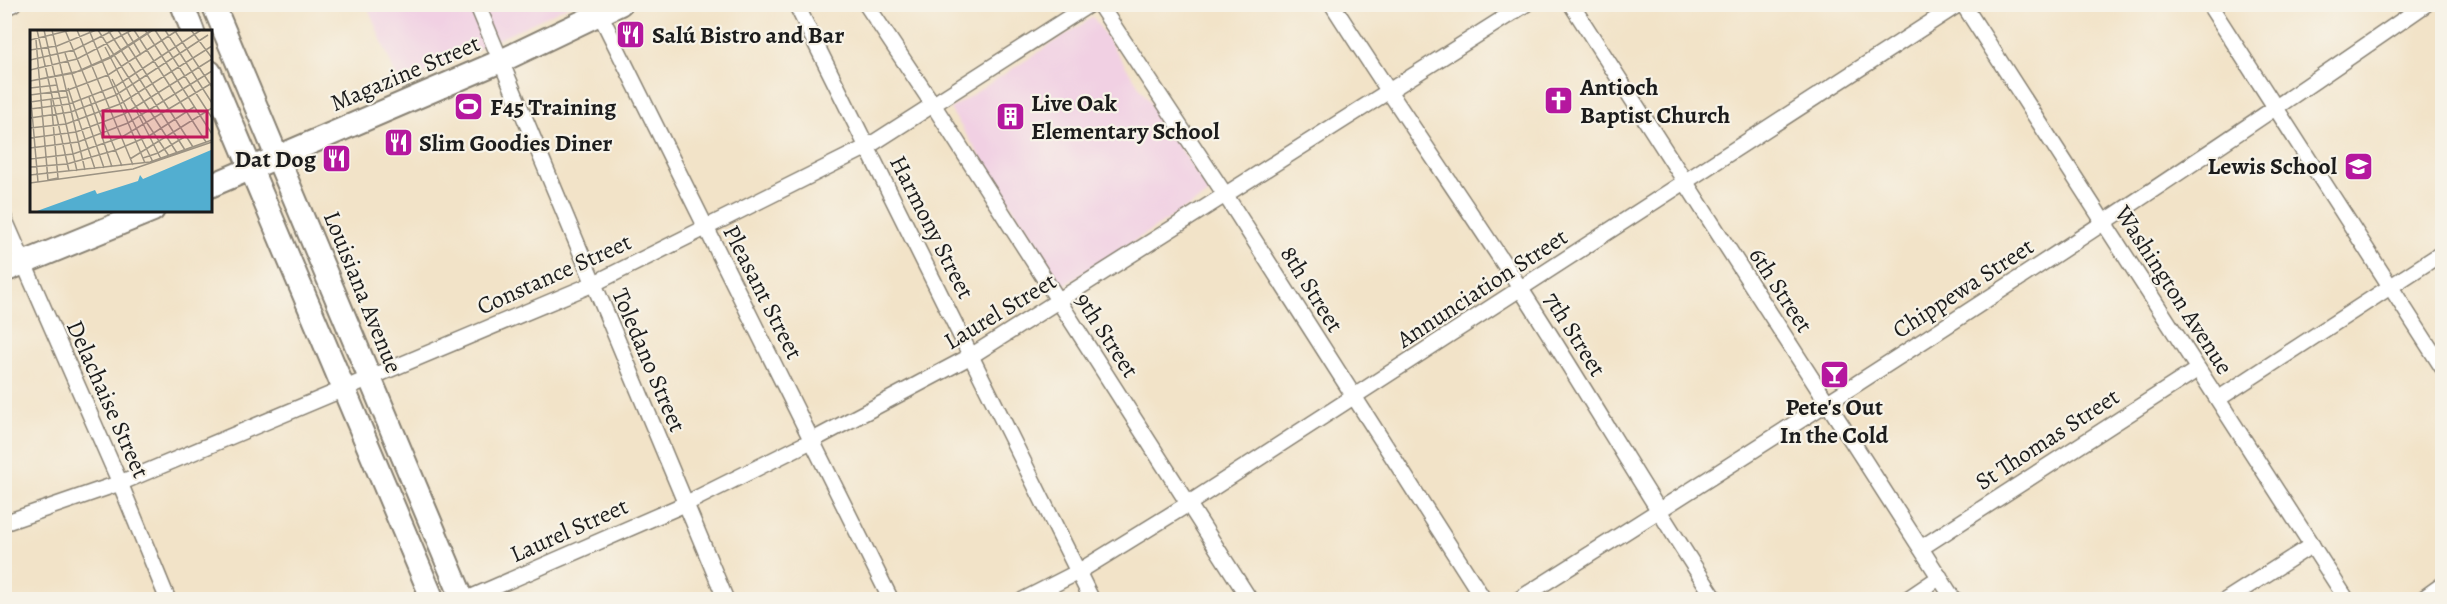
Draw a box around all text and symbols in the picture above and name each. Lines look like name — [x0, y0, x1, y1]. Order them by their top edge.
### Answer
restaurant icon: Salú Bistro and Bar — [615, 19, 647, 51]
place label: Salú Bistro and Bar — [652, 19, 844, 51]
street label: Magazine Street — [325, 27, 485, 119]
inset map — [30, 30, 212, 212]
place label: Antioch Baptist Church — [1579, 71, 1730, 131]
church icon: Antioch Baptist Church — [1543, 85, 1575, 117]
place label: Live Oak Elementary School — [1031, 87, 1220, 147]
sports icon: F45 Training — [453, 91, 485, 123]
place label: F45 Training — [490, 91, 617, 123]
building icon: Live Oak Elementary School — [994, 101, 1026, 133]
restaurant icon: Slim Goodies Diner — [382, 127, 414, 159]
place label: Slim Goodies Diner — [419, 127, 613, 159]
place label: Dat Dog — [235, 143, 317, 175]
restaurant icon: Dat Dog — [321, 143, 353, 175]
street label: Harmony Street — [882, 150, 982, 304]
place label: Lewis School — [2208, 150, 2338, 182]
school or university icon: Lewis School — [2342, 150, 2374, 182]
street label: Washington Avenue — [2107, 199, 2241, 381]
street label: Louisiana Avenue — [316, 206, 410, 378]
street label: Pleasant Street — [715, 219, 811, 365]
street label: Annunciation Street — [1390, 221, 1574, 356]
street label: Constance Street — [472, 226, 636, 322]
street label: Chippewa Street — [1886, 230, 2040, 346]
street label: 8th Street — [1273, 240, 1351, 338]
street label: 6th Street — [1742, 241, 1820, 339]
street label: Laurel Street — [938, 265, 1062, 357]
street label: Toledano Street — [604, 283, 694, 437]
street label: 7th Street — [1536, 285, 1614, 383]
street label: 9th Street — [1068, 286, 1146, 384]
street label: Delachaise Street — [59, 315, 157, 483]
bar icon: Pete's Out In the Cold — [1818, 358, 1850, 390]
street label: St Thomas Street — [1969, 380, 2125, 498]
place label: Pete's Out In the Cold — [1780, 391, 1888, 451]
street label: Laurel Street — [505, 490, 633, 570]

